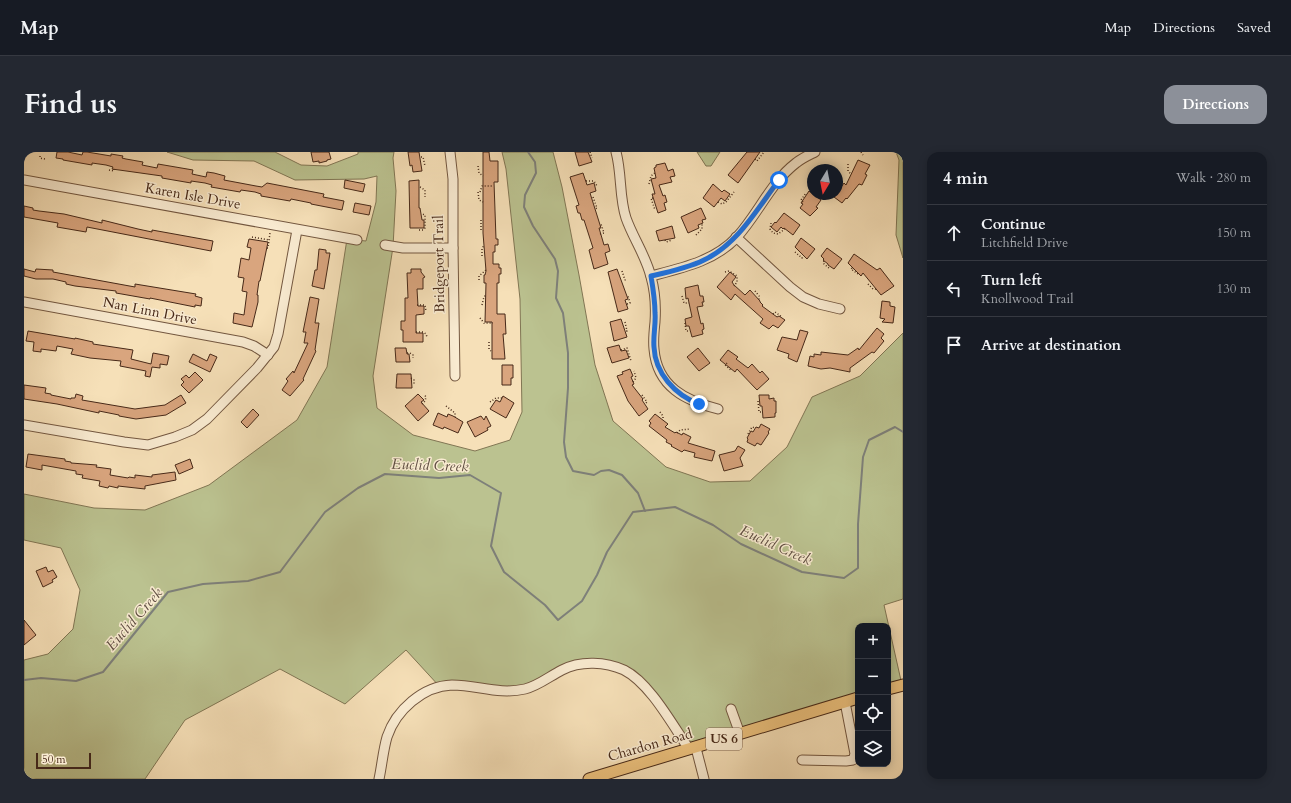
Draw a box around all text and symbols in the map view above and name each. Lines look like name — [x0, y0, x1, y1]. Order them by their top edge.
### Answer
text: Map — [20, 15, 59, 41]
text: Map — [1105, 18, 1131, 37]
text: Directions — [1153, 18, 1215, 37]
text: Saved — [1237, 18, 1271, 37]
text: Find us — [24, 85, 117, 123]
button: Directions — [1164, 85, 1267, 124]
north arrow — [807, 164, 843, 200]
text: 4 min — [943, 167, 988, 190]
text: Walk · 280 m — [1176, 169, 1251, 187]
route start — [770, 171, 788, 189]
street label: Karen Isle Drive — [144, 178, 242, 214]
text: Continue — [981, 214, 1046, 234]
street label: Bridgeport Trail — [429, 215, 449, 313]
icon: ahead — [943, 222, 965, 244]
text: 150 m — [1217, 224, 1251, 242]
text: Litchfield Drive — [981, 234, 1068, 252]
text: Turn left — [981, 270, 1042, 290]
icon: left — [943, 278, 965, 300]
text: 130 m — [1217, 280, 1251, 298]
text: Knollwood Trail — [981, 290, 1073, 308]
street label: Nan Linn Drive — [101, 293, 199, 329]
icon: arrive — [943, 334, 965, 356]
text: Arrive at destination — [981, 335, 1121, 355]
route end — [690, 395, 708, 413]
water label: Euclid Creek — [391, 454, 469, 476]
water label: Euclid Creek — [737, 520, 816, 570]
water label: Euclid Creek — [101, 583, 167, 655]
map controls — [855, 623, 891, 767]
button: + — [855, 623, 891, 659]
button: − — [855, 659, 891, 695]
button: locate — [855, 695, 891, 731]
street label: Chardon Road — [606, 724, 695, 766]
road number: US 6 — [706, 728, 742, 750]
button: layers — [855, 731, 891, 767]
scale bar — [36, 751, 91, 770]
text: 50 m — [42, 752, 66, 767]

